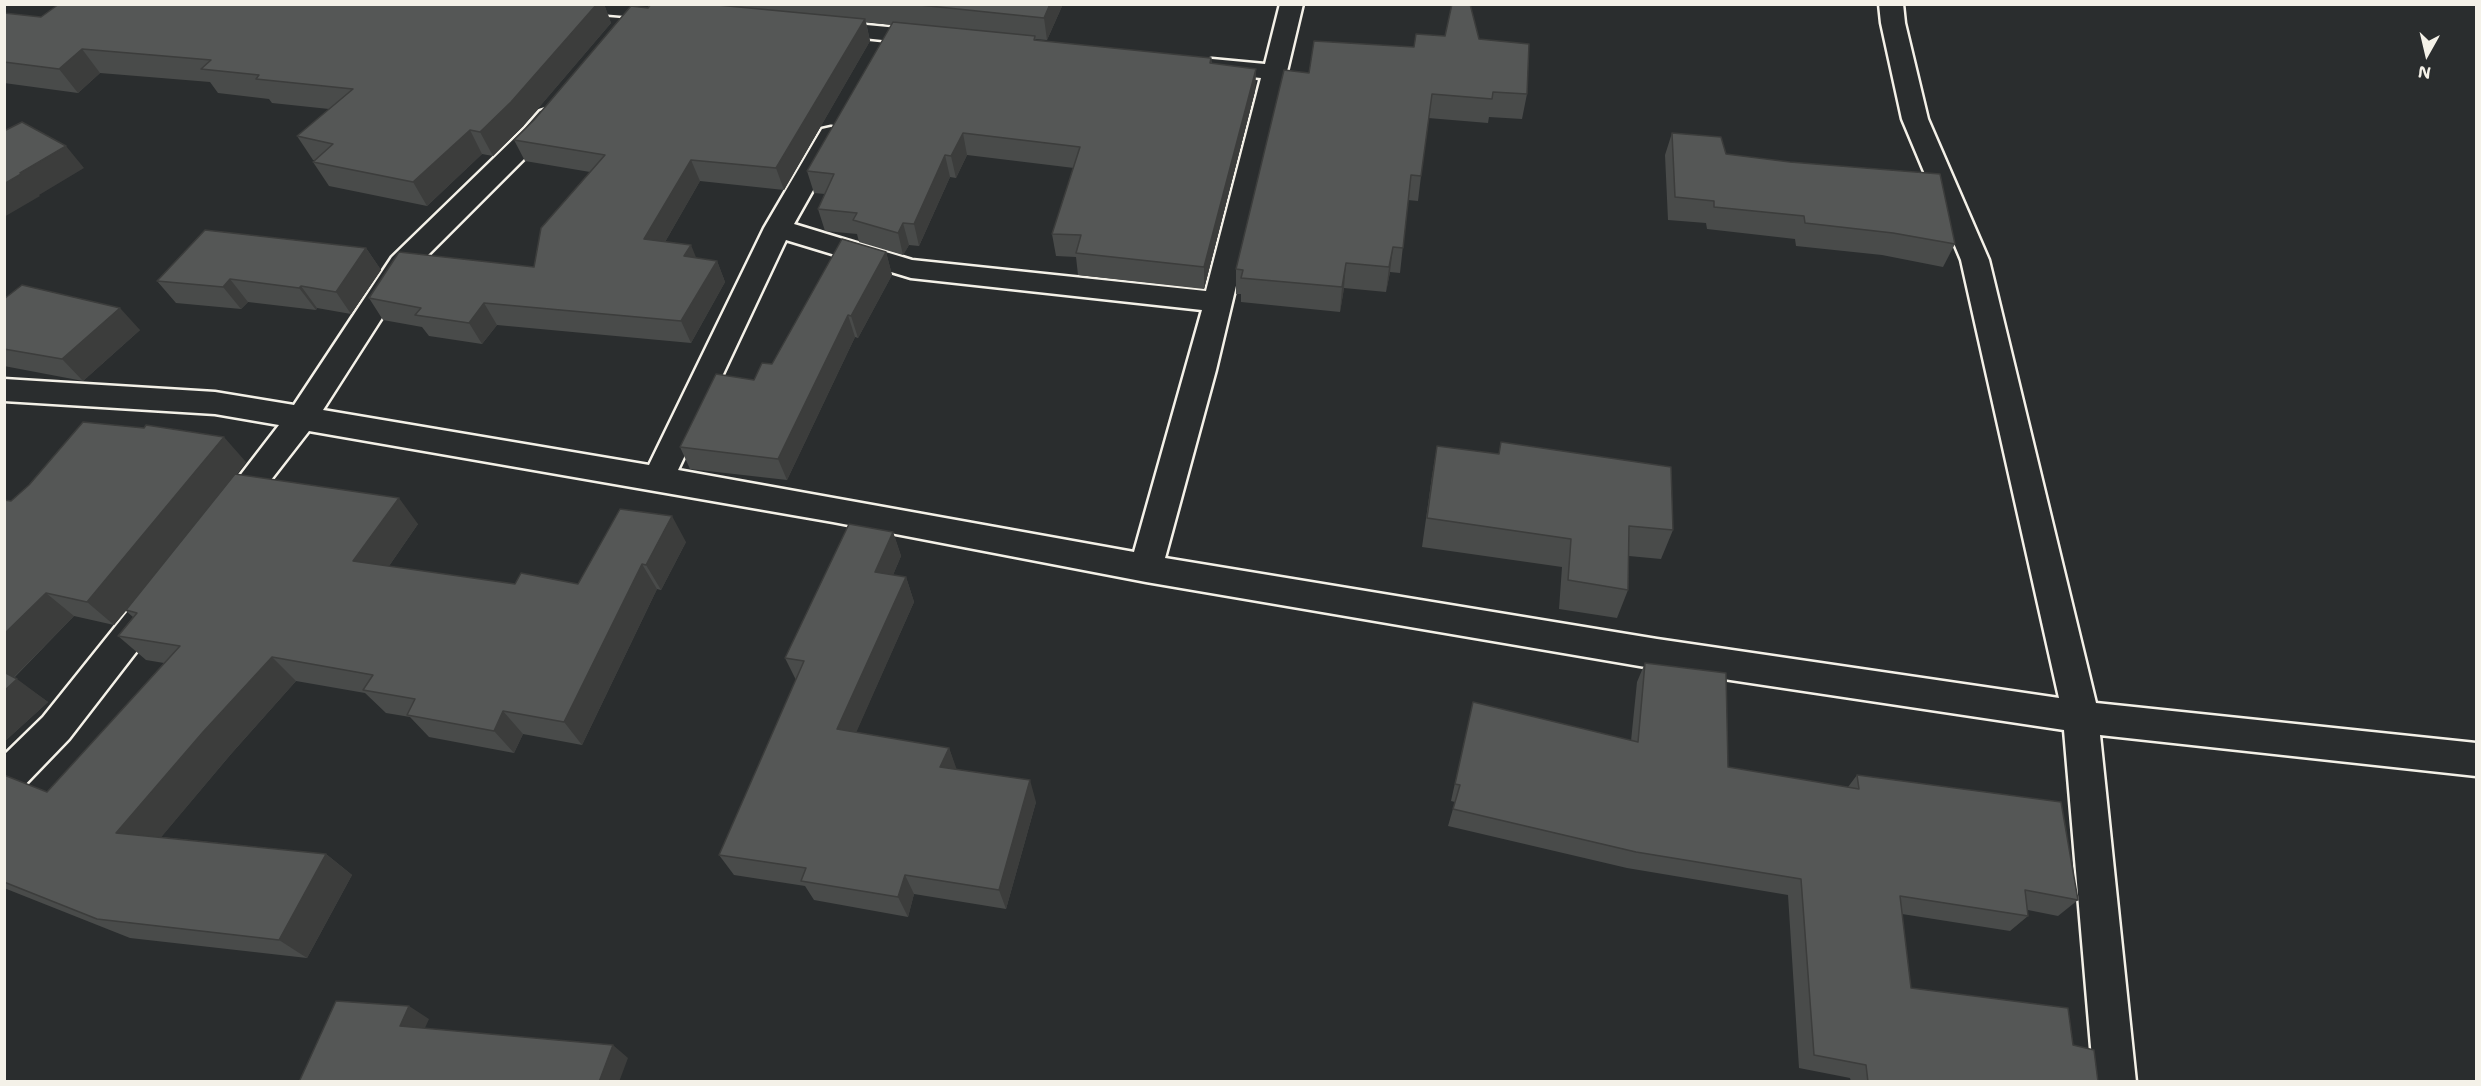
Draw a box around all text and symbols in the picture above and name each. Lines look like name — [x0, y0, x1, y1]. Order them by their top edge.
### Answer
north arrow — [2397, 24, 2457, 84]
text: N — [2417, 61, 2432, 84]

